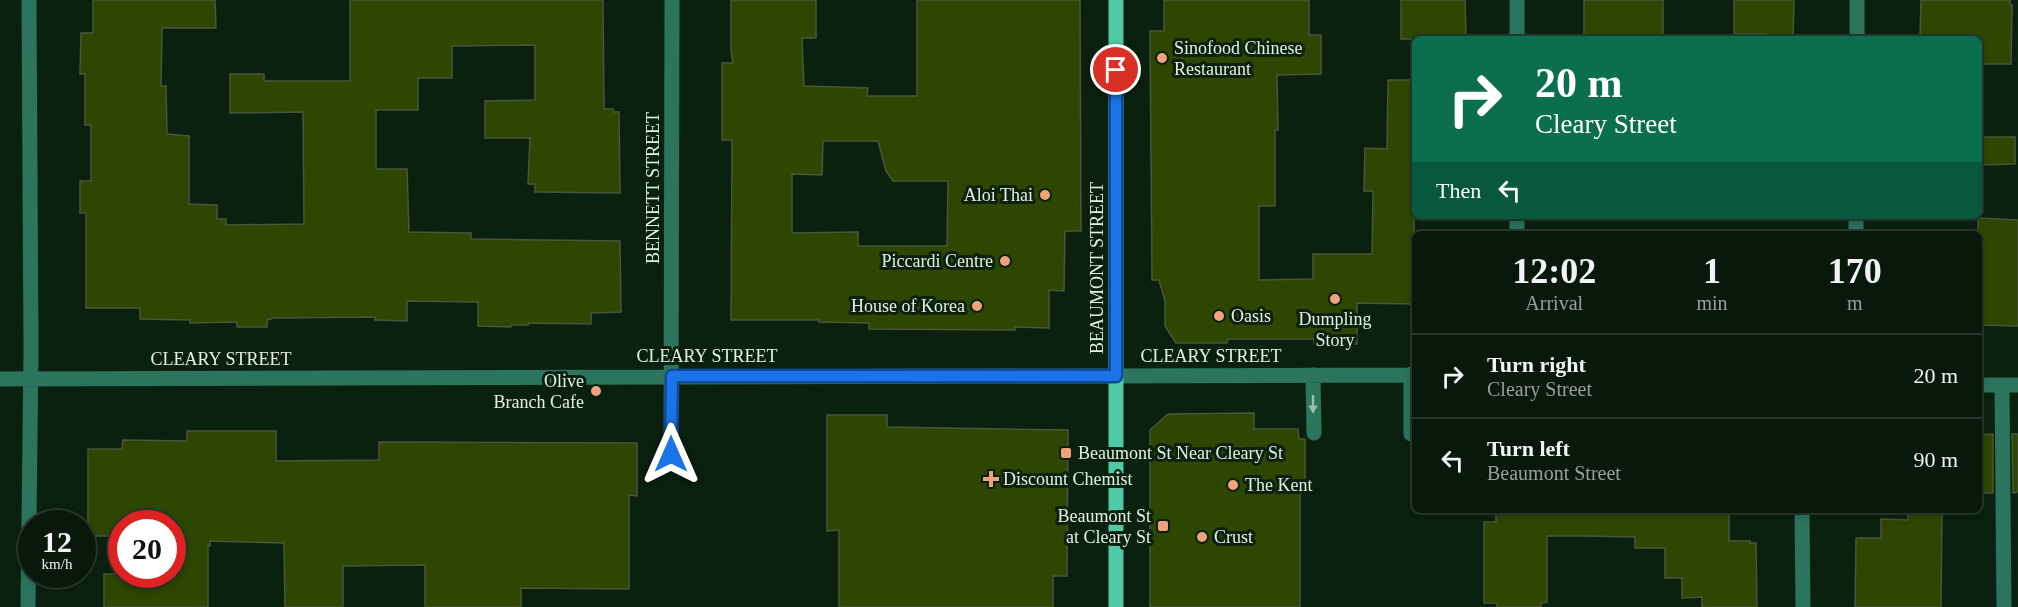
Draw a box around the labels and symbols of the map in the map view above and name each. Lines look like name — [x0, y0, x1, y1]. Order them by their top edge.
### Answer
place label: Sinofood Chinese Restaurant — [1174, 38, 1303, 79]
pin — [1090, 44, 1141, 95]
marker: Sinofood Chinese Restaurant — [1155, 51, 1169, 65]
street label: BENNETT STREET — [643, 112, 663, 264]
street label: BEAUMONT STREET — [1087, 182, 1107, 354]
place label: Aloi Thai — [964, 185, 1033, 205]
marker: Aloi Thai — [1038, 188, 1052, 202]
place label: Piccardi Centre — [882, 251, 993, 271]
marker: Piccardi Centre — [998, 254, 1012, 268]
marker: Dumpling Story — [1328, 292, 1342, 306]
place label: House of Korea — [851, 296, 965, 316]
marker: House of Korea — [970, 299, 984, 313]
place label: Oasis — [1231, 306, 1271, 326]
marker: Oasis — [1212, 309, 1226, 323]
place label: Dumpling Story — [1298, 309, 1372, 350]
street label: CLEARY STREET — [637, 346, 777, 366]
street label: CLEARY STREET — [1141, 346, 1281, 366]
street label: CLEARY STREET — [151, 349, 291, 369]
place label: Olive Branch Cafe — [494, 371, 584, 412]
marker: Olive Branch Cafe — [589, 384, 603, 398]
one-way arrow — [1308, 395, 1318, 414]
position arrow — [639, 422, 703, 486]
place label: Beaumont St Near Cleary St — [1078, 443, 1283, 463]
marker: Beaumont St Near Cleary St — [1059, 446, 1073, 460]
place label: Discount Chemist — [1003, 469, 1133, 489]
marker: Discount Chemist — [984, 472, 998, 486]
place label: The Kent — [1245, 475, 1312, 495]
marker: The Kent — [1226, 478, 1240, 492]
place label: Beaumont St at Cleary St — [1058, 506, 1151, 547]
speed limit sign: 20 — [108, 510, 186, 588]
marker: Beaumont St at Cleary St — [1156, 519, 1170, 533]
place label: Crust — [1214, 527, 1253, 547]
marker: Crust — [1195, 530, 1209, 544]

